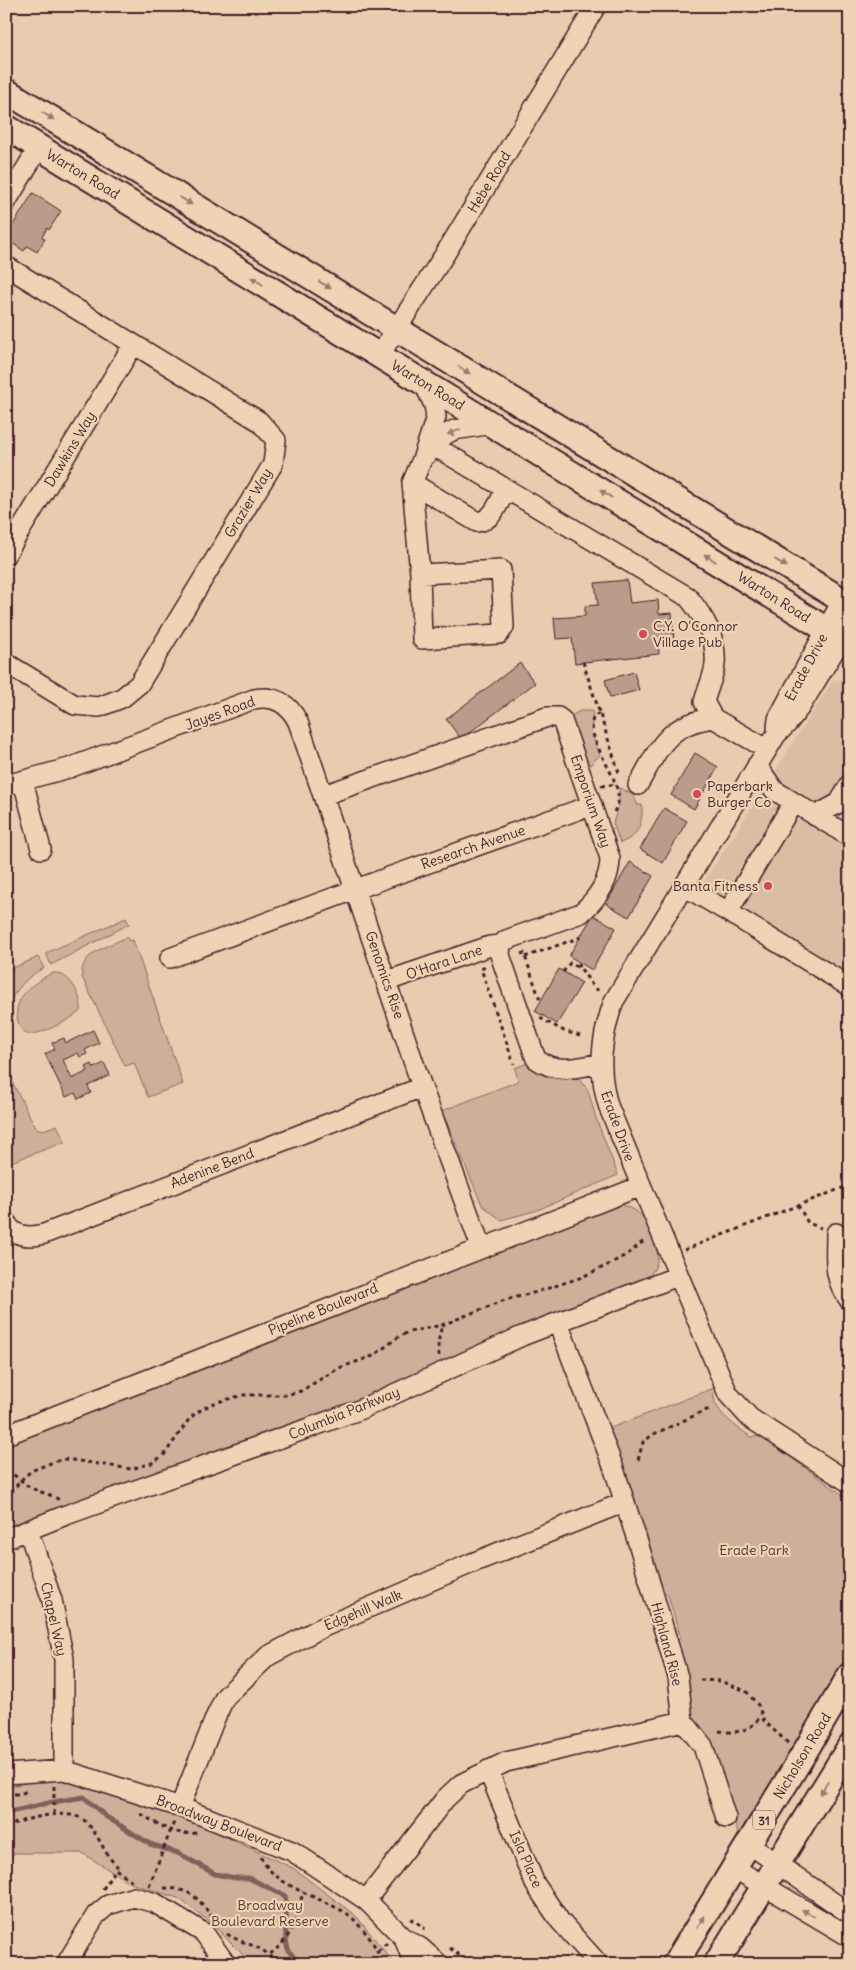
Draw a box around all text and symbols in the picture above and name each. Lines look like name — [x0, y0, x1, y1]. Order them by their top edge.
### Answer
one-way arrow — [41, 111, 54, 121]
street label: Warton Road — [43, 145, 123, 203]
street label: Hebe Road — [464, 148, 514, 216]
one-way arrow — [180, 197, 193, 206]
one-way arrow — [250, 276, 264, 286]
one-way arrow — [319, 281, 332, 290]
street label: Warton Road — [388, 356, 468, 414]
one-way arrow — [458, 365, 471, 374]
street label: Dawkins Way — [40, 408, 100, 490]
one-way arrow — [446, 428, 461, 436]
street label: Grazier Way — [220, 465, 276, 541]
one-way arrow — [600, 489, 613, 499]
one-way arrow — [704, 553, 717, 562]
one-way arrow — [774, 559, 788, 568]
street label: Warton Road — [734, 567, 814, 627]
place label: C.Y. O'Connor Village Pub — [653, 617, 738, 651]
marker: C.Y. O'Connor Village Pub — [637, 628, 649, 640]
street label: Erade Drive — [781, 630, 831, 704]
street label: Jayes Road — [183, 692, 257, 734]
street label: Emporium Way — [567, 752, 615, 850]
place label: Paperbark Burger Co — [707, 777, 773, 811]
marker: Paperbark Burger Co — [691, 788, 703, 800]
street label: Research Avenue — [418, 821, 528, 873]
place label: Banta Fitness — [673, 877, 758, 895]
marker: Banta Fitness — [762, 880, 774, 892]
street label: Genomics Rise — [362, 929, 408, 1021]
street label: O'Hara Lane — [403, 941, 485, 983]
street label: Erade Drive — [597, 1088, 639, 1164]
street label: Adenine Bend — [168, 1144, 256, 1192]
street label: Pipeline Boulevard — [266, 1279, 380, 1339]
street label: Columbia Parkway — [286, 1382, 402, 1444]
park label: Erade Park — [719, 1541, 789, 1559]
street label: Chapel Way — [37, 1580, 71, 1658]
street label: Edgehill Walk — [321, 1586, 405, 1634]
street label: Highland Rise — [647, 1600, 687, 1688]
street label: Nicholson Road — [769, 1710, 835, 1802]
one-way arrow — [820, 1781, 829, 1794]
street label: Broadway Boulevard — [154, 1791, 284, 1855]
road number: 31 — [753, 1810, 775, 1830]
street label: Isla Place — [505, 1828, 547, 1890]
park label: Broadway Boulevard Reserve — [211, 1896, 329, 1930]
one-way arrow — [801, 1908, 814, 1917]
one-way arrow — [696, 1916, 705, 1929]

